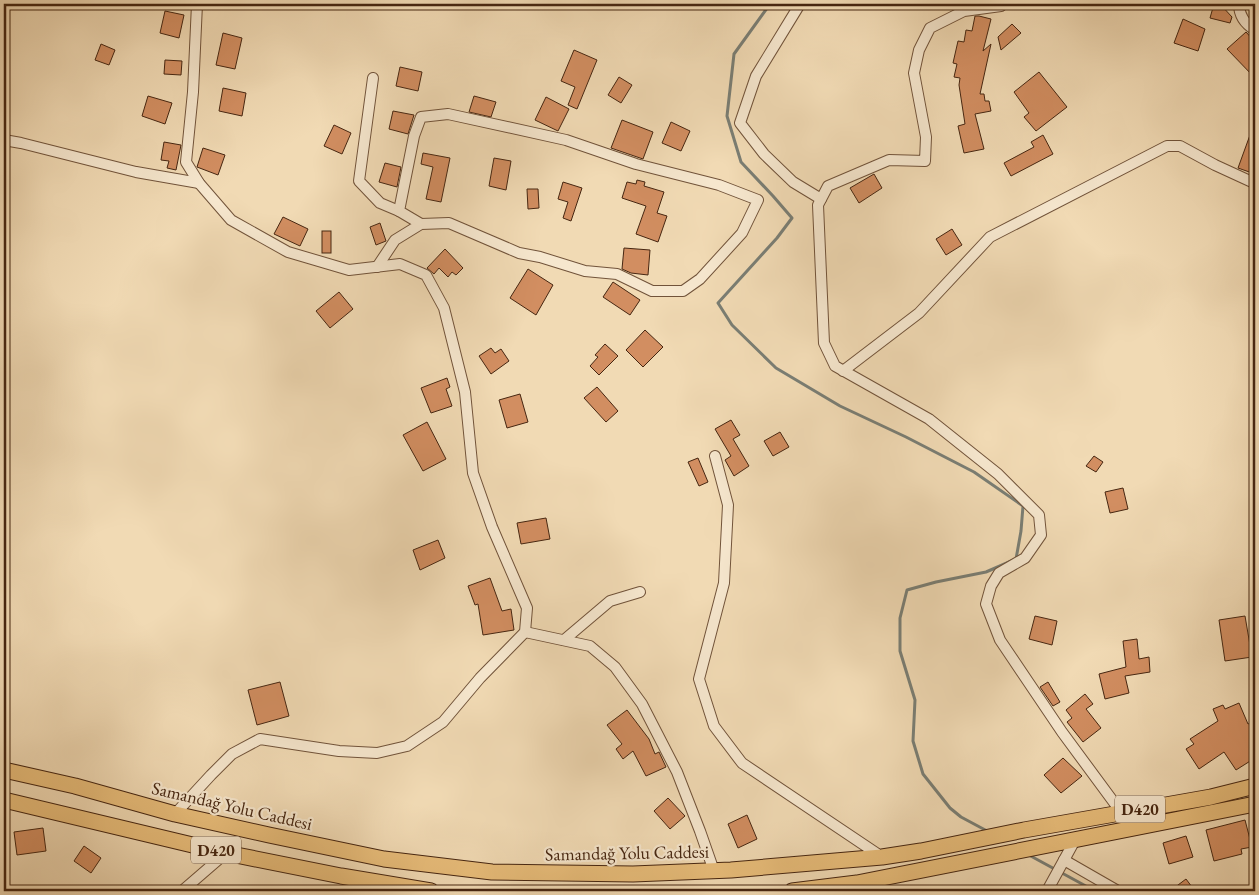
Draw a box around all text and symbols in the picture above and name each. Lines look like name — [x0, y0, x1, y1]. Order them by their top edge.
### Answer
street label: Samandağ Yolu Caddesi — [150, 776, 315, 835]
road number: D420 — [1115, 796, 1165, 822]
road number: D420 — [191, 836, 241, 864]
street label: Samandağ Yolu Caddesi — [545, 840, 710, 865]

